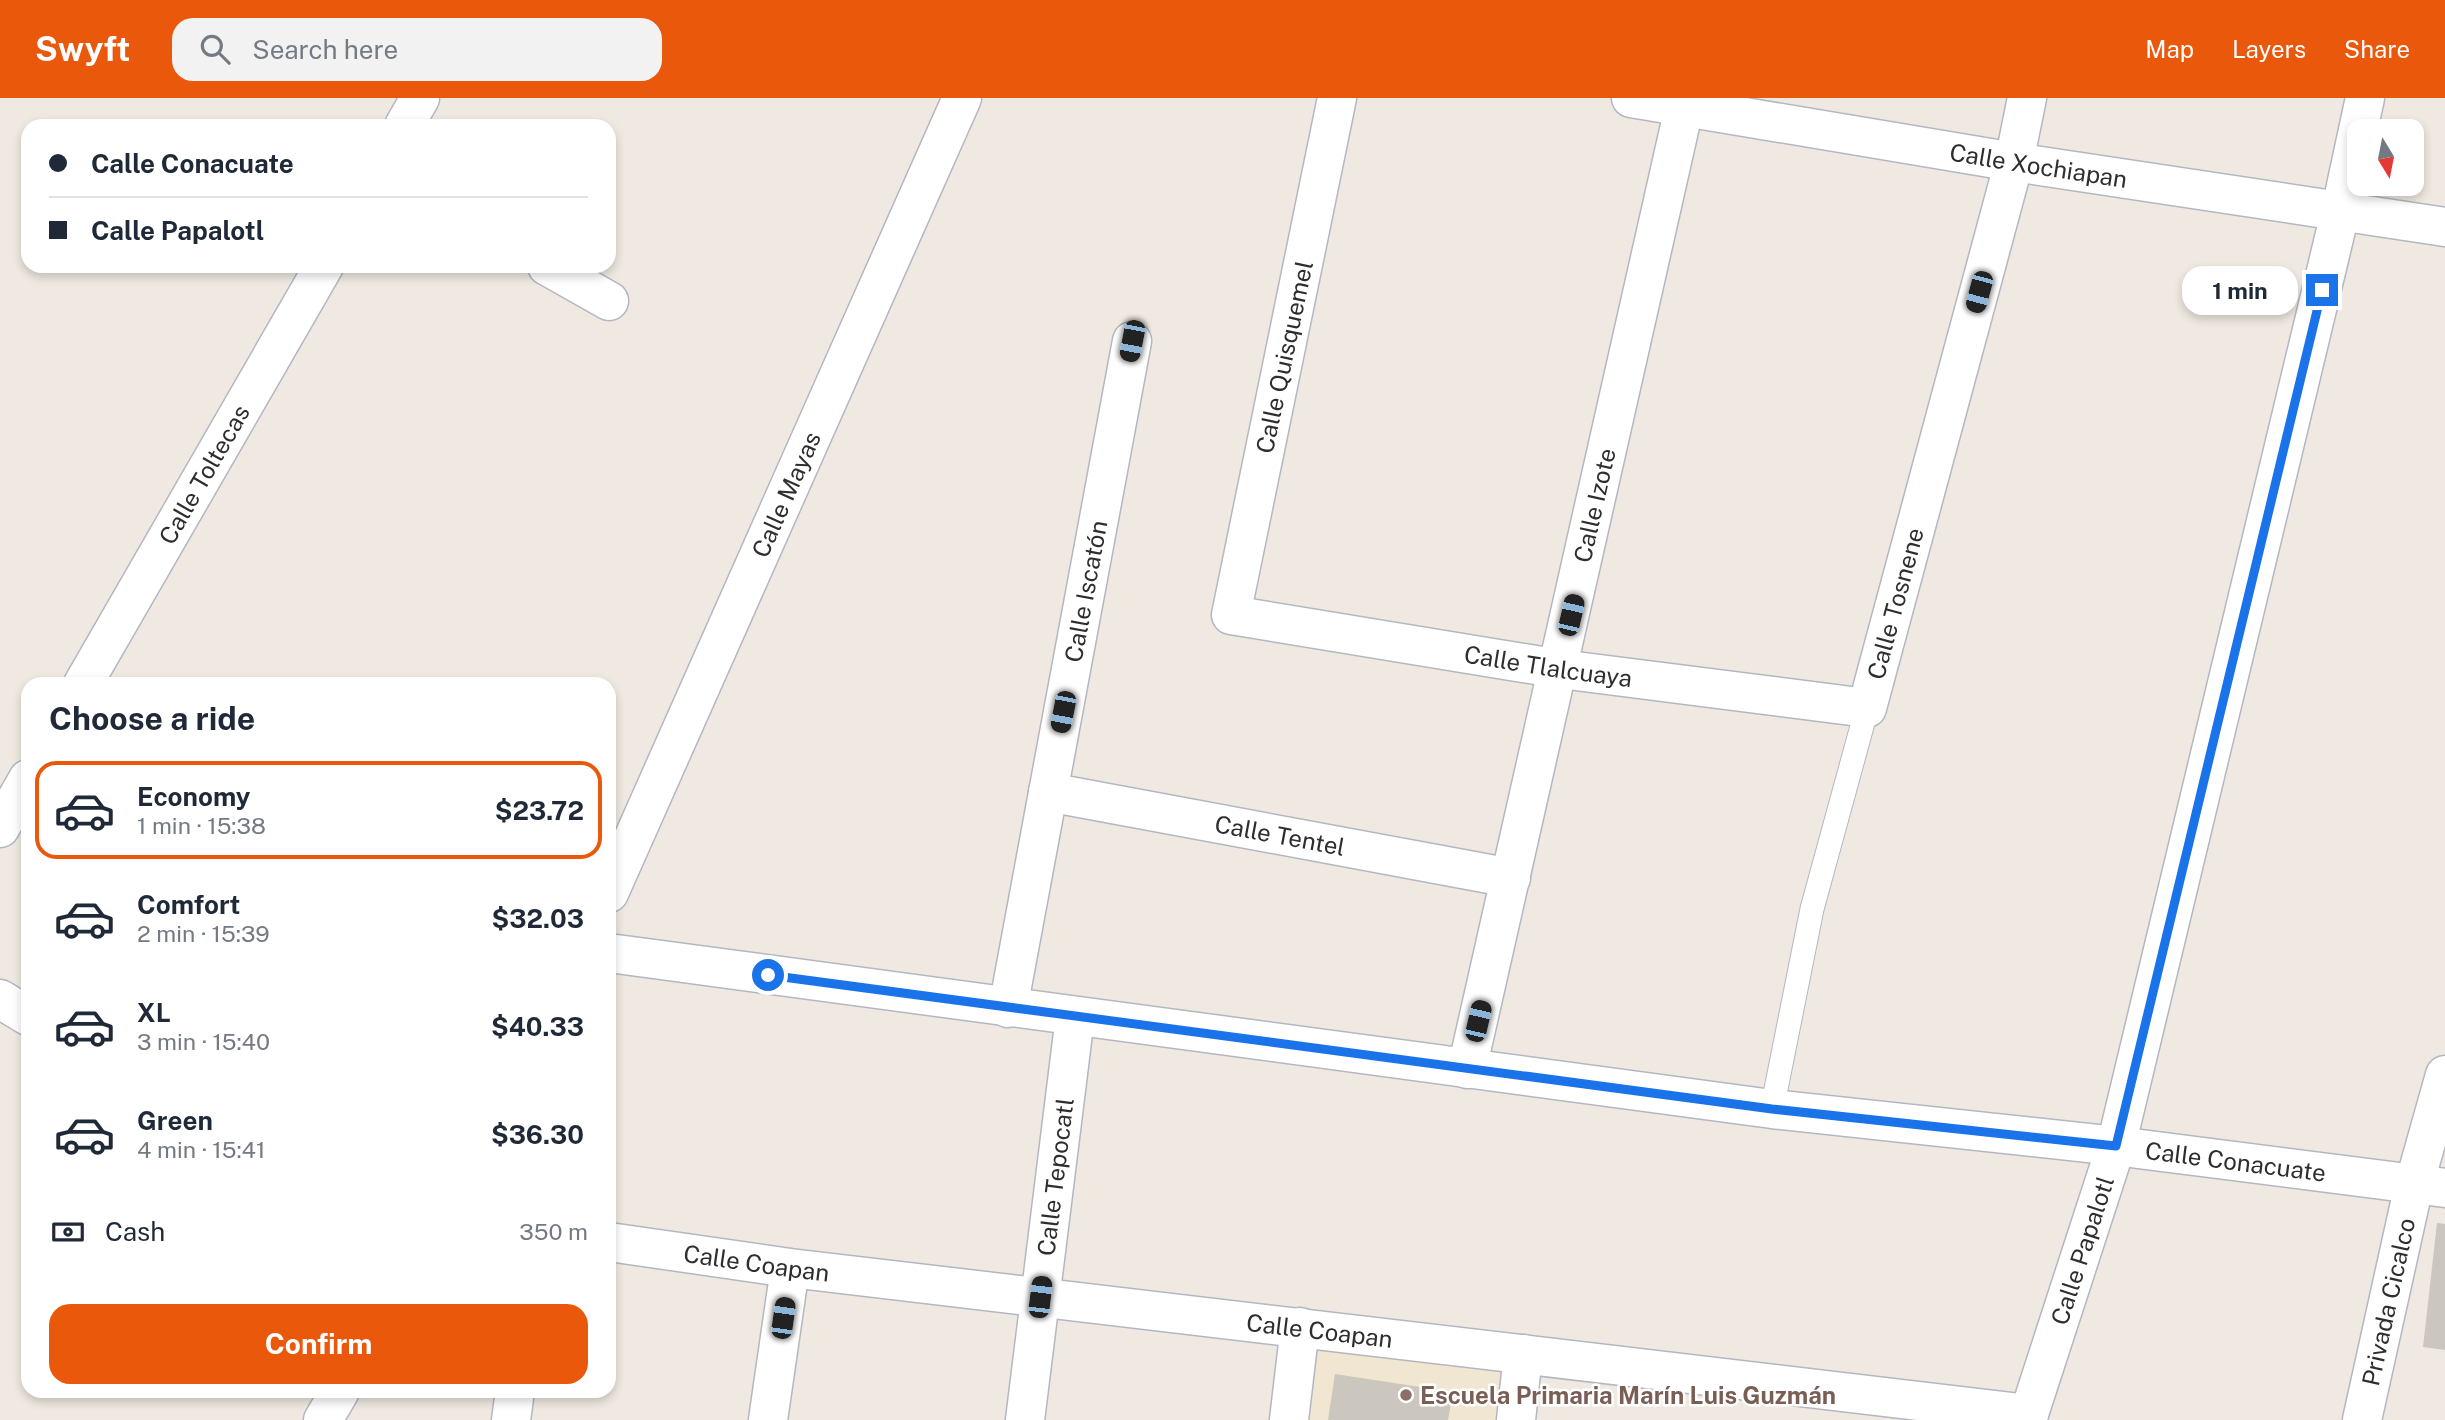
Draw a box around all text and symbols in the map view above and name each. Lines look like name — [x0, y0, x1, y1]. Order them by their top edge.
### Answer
search box — [172, 18, 662, 81]
text: Swyft — [35, 30, 130, 68]
icon: search — [196, 30, 234, 68]
text: Search here — [252, 34, 398, 65]
text: Map — [2145, 35, 2194, 63]
text: Layers — [2232, 35, 2306, 63]
text: Share — [2344, 35, 2410, 63]
north arrow — [2347, 119, 2424, 196]
map controls — [2347, 119, 2424, 196]
street label: Calle Xochiapan — [1948, 137, 2129, 193]
text: Calle Conacuate — [91, 148, 294, 179]
text: Calle Papalotl — [91, 215, 264, 246]
street label: Calle Quisquemel — [1250, 258, 1318, 456]
callout: 1 min — [2182, 266, 2298, 314]
car — [1964, 269, 1995, 315]
route end — [2306, 274, 2338, 306]
text: 1 min — [2212, 277, 2268, 304]
car — [1118, 318, 1147, 364]
street label: Calle Toltecas — [153, 400, 255, 549]
street label: Calle Mayas — [746, 427, 826, 562]
street label: Calle Izote — [1568, 445, 1621, 565]
street label: Calle Iscatón — [1059, 518, 1112, 664]
street label: Calle Tosnene — [1861, 525, 1929, 682]
car — [1557, 592, 1586, 638]
street label: Calle Tlalcuaya — [1462, 639, 1634, 692]
car — [1049, 689, 1078, 735]
text: Choose a ride — [49, 700, 255, 737]
icon: car — [53, 779, 116, 842]
text: Economy — [137, 781, 250, 812]
text: $23.72 — [495, 795, 584, 826]
street label: Calle Tentel — [1213, 809, 1347, 861]
text: 1 min · 15:38 — [137, 812, 266, 839]
icon: car — [53, 887, 116, 950]
text: Comfort — [137, 889, 240, 920]
text: $32.03 — [492, 903, 584, 934]
text: 2 min · 15:39 — [137, 920, 270, 947]
route start — [752, 959, 784, 991]
icon: car — [53, 995, 116, 1058]
text: XL — [137, 997, 171, 1028]
car — [1464, 998, 1493, 1044]
text: $40.33 — [491, 1011, 584, 1042]
text: 3 min · 15:40 — [137, 1028, 270, 1055]
street label: Calle Tepocatl — [1031, 1096, 1079, 1257]
icon: car — [53, 1103, 116, 1166]
text: Green — [137, 1105, 213, 1136]
text: $36.30 — [491, 1119, 584, 1150]
text: 4 min · 15:41 — [137, 1136, 265, 1163]
street label: Calle Conacuate — [2144, 1136, 2328, 1187]
street label: Calle Papalotl — [2045, 1173, 2119, 1328]
icon: cash — [49, 1213, 87, 1251]
street label: Privada Cicalco — [2356, 1215, 2420, 1388]
text: Cash — [105, 1216, 165, 1247]
text: 350 m — [519, 1218, 588, 1245]
street label: Calle Coapan — [682, 1239, 831, 1287]
car — [1028, 1275, 1053, 1319]
car — [770, 1296, 797, 1340]
button: Confirm — [49, 1304, 588, 1384]
street label: Calle Coapan — [1245, 1308, 1394, 1353]
place label: Escuela Primaria Marín Luis Guzmán — [1420, 1381, 1836, 1409]
marker: Escuela Primaria Marín Luis Guzmán — [1398, 1387, 1414, 1403]

